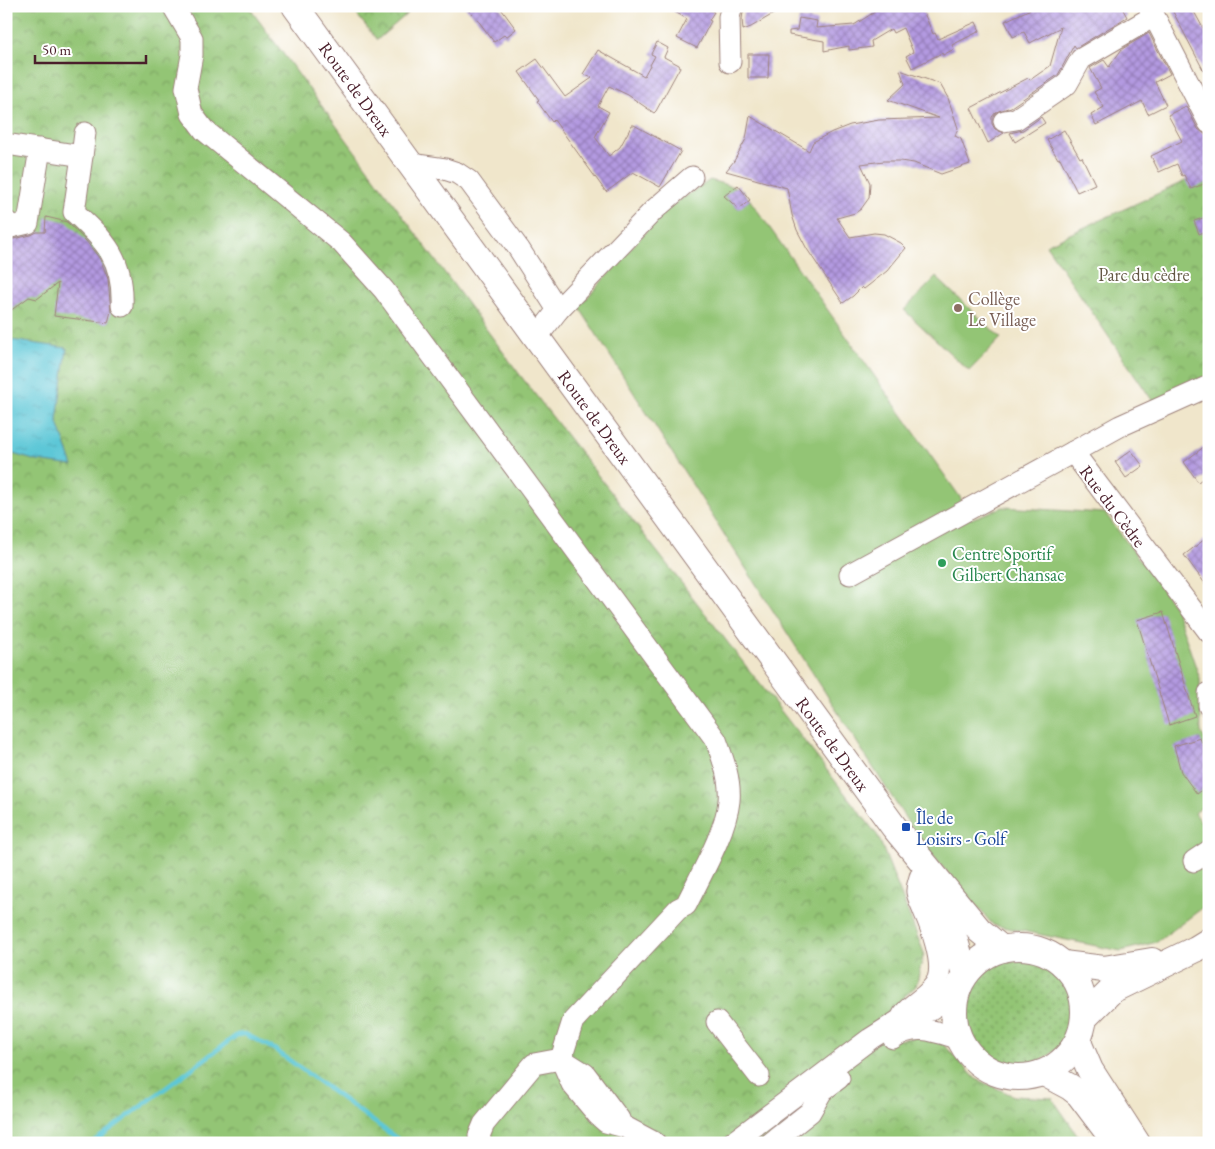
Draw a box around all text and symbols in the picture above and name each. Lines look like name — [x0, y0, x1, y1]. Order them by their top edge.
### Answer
scale bar — [35, 32, 146, 64]
street label: Route de Dreux — [314, 37, 398, 141]
text: 50 m — [42, 40, 71, 59]
park label: Parc du cèdre — [1098, 263, 1190, 286]
place label: Collège Le Village — [968, 287, 1036, 331]
marker: Collège Le Village — [952, 302, 964, 314]
street label: Route de Dreux — [553, 365, 637, 469]
street label: Rue du Cèdre — [1075, 460, 1151, 552]
place label: Centre Sportif Gilbert Chansac — [952, 542, 1064, 586]
marker: Centre Sportif Gilbert Chansac — [936, 557, 948, 569]
street label: Route de Dreux — [791, 692, 875, 796]
place label: Île de Loisirs - Golf — [916, 806, 1008, 850]
marker: Île de Loisirs - Golf — [900, 821, 912, 833]

